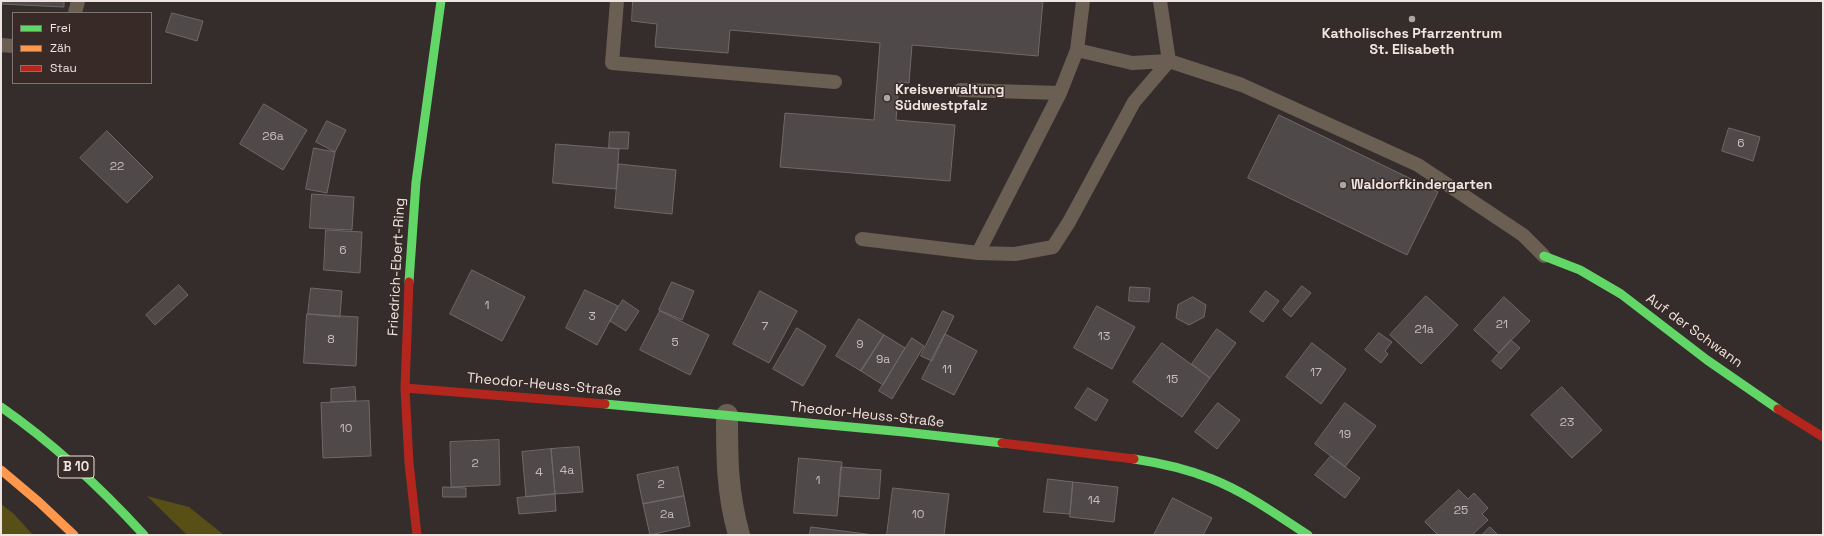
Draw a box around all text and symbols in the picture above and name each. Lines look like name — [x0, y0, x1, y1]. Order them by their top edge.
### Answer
legend — [12, 12, 152, 84]
marker: Katholisches Pfarrzentrum St. Elisabeth — [1407, 14, 1417, 24]
text: Frei — [50, 20, 71, 36]
place label: Katholisches Pfarrzentrum St. Elisabeth — [1322, 26, 1502, 58]
text: Zäh — [50, 40, 71, 56]
text: Stau — [50, 60, 77, 76]
place label: Kreisverwaltung Südwestpfalz — [895, 82, 1004, 114]
marker: Kreisverwaltung Südwestpfalz — [882, 93, 892, 103]
house number: 26a — [262, 130, 284, 144]
house number: 6 — [1737, 137, 1745, 151]
house number: 22 — [110, 160, 124, 174]
place label: Waldorfkindergarten — [1351, 177, 1492, 193]
marker: Waldorfkindergarten — [1338, 180, 1348, 190]
street label: Friedrich-Ebert-Ring — [385, 197, 409, 337]
house number: 6 — [339, 244, 347, 258]
street label: Auf der Schwann — [1642, 290, 1746, 372]
house number: 1 — [484, 299, 490, 313]
house number: 3 — [588, 310, 596, 324]
house number: 21 — [1496, 318, 1508, 332]
house number: 7 — [762, 320, 768, 334]
house number: 21a — [1414, 323, 1434, 337]
house number: 13 — [1098, 330, 1110, 344]
house number: 8 — [327, 333, 335, 347]
house number: 5 — [671, 336, 679, 350]
house number: 9 — [856, 338, 864, 352]
house number: 9a — [876, 353, 890, 367]
house number: 11 — [942, 363, 952, 377]
house number: 17 — [1310, 366, 1322, 380]
street label: Theodor-Heuss-Straße — [466, 370, 622, 400]
house number: 15 — [1166, 373, 1178, 387]
street label: Theodor-Heuss-Straße — [789, 399, 945, 431]
house number: 23 — [1560, 416, 1574, 430]
house number: 10 — [340, 422, 352, 436]
house number: 19 — [1339, 428, 1351, 442]
road number: B 10 — [58, 456, 94, 478]
house number: 2 — [471, 457, 479, 471]
house number: 4a — [560, 464, 574, 478]
house number: 4 — [535, 466, 543, 480]
house number: 1 — [815, 474, 821, 488]
house number: 2 — [657, 478, 665, 492]
house number: 14 — [1088, 494, 1100, 508]
house number: 25 — [1454, 504, 1468, 518]
house number: 2a — [660, 508, 674, 522]
house number: 10 — [912, 508, 924, 522]

